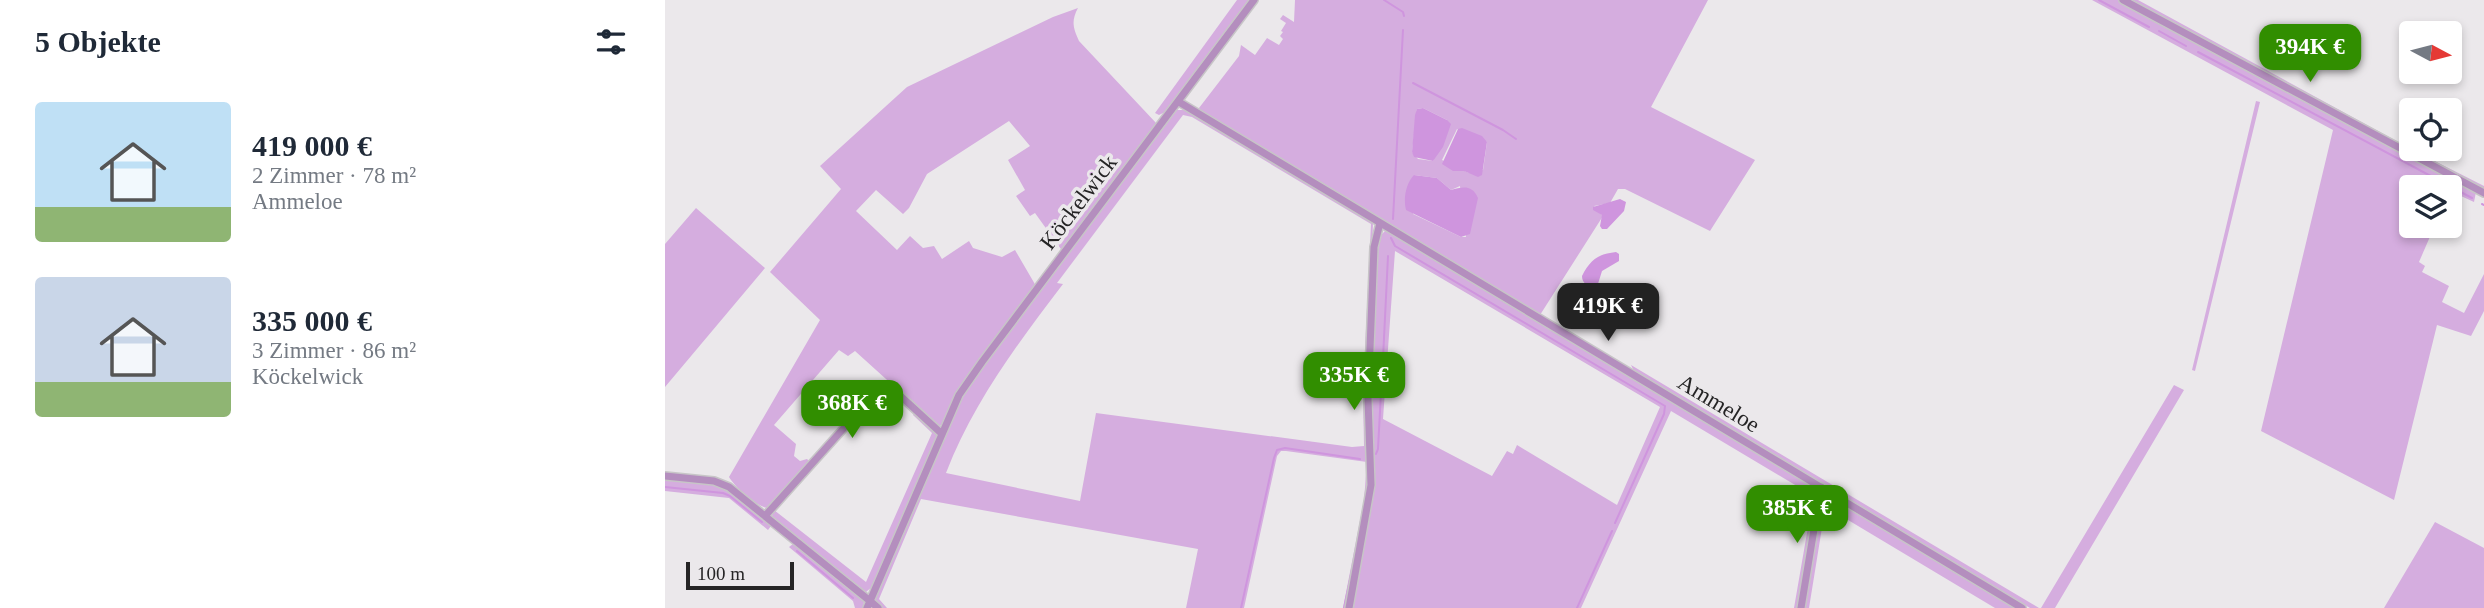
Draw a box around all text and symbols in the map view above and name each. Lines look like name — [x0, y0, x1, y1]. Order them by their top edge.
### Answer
north arrow — [2399, 21, 2462, 84]
map controls — [2399, 21, 2462, 238]
icon: filters — [592, 23, 630, 61]
pin: 394K € — [2253, 24, 2367, 84]
text: 5 Objekte — [35, 25, 161, 58]
text: 394K € — [2275, 34, 2345, 59]
button: locate — [2399, 98, 2462, 161]
text: 419 000 € — [252, 129, 372, 162]
icon: home — [91, 130, 175, 214]
street label: Köckelwick — [1035, 150, 1122, 254]
text: 2 Zimmer · 78 m² — [252, 163, 416, 188]
button: layers — [2399, 175, 2462, 238]
text: Ammeloe — [252, 189, 343, 214]
pin: 419K € — [1551, 284, 1665, 343]
text: 419K € — [1573, 293, 1643, 318]
text: 335 000 € — [252, 304, 372, 337]
icon: home — [91, 305, 175, 389]
text: 3 Zimmer · 86 m² — [252, 338, 416, 363]
pin: 335K € — [1297, 352, 1411, 412]
text: 335K € — [1319, 362, 1389, 387]
text: Köckelwick — [252, 364, 363, 389]
street label: Ammeloe — [1673, 369, 1764, 438]
pin: 368K € — [795, 380, 909, 440]
text: 368K € — [817, 390, 887, 415]
pin: 385K € — [1740, 486, 1854, 545]
text: 385K € — [1762, 495, 1832, 520]
scale bar — [686, 559, 795, 591]
text: 100 m — [697, 563, 745, 584]

